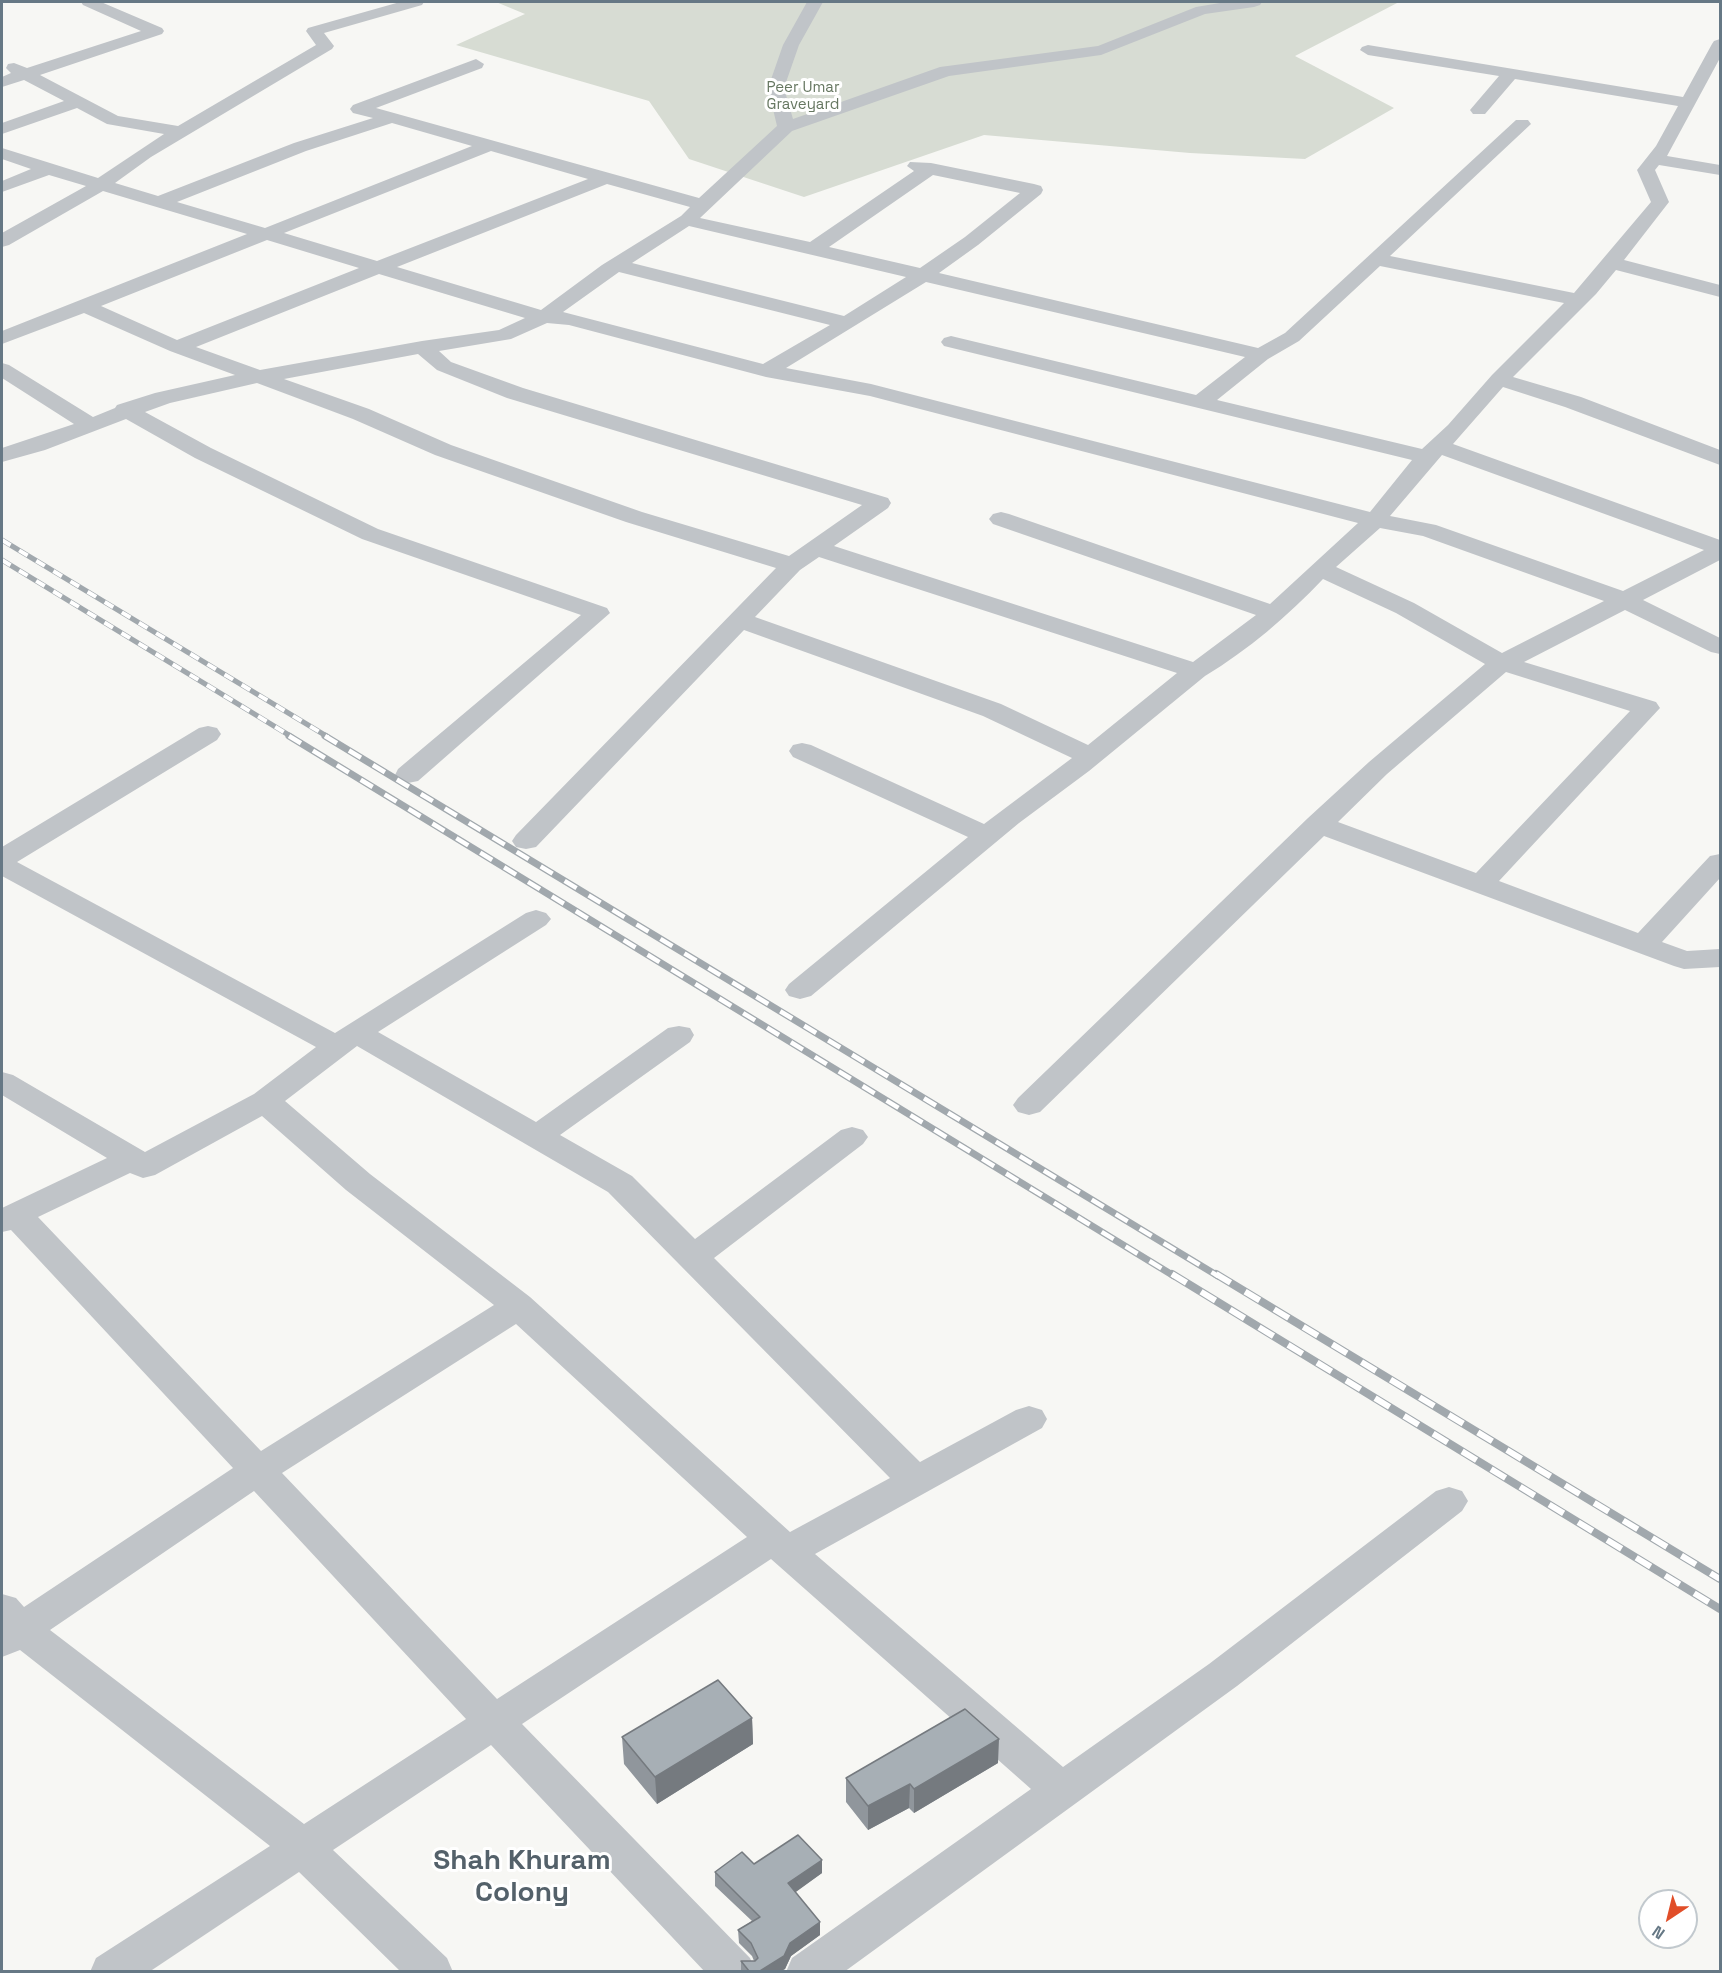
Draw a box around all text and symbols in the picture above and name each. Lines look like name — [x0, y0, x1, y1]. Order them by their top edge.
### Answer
park label: Peer Umar Graveyard — [766, 79, 840, 114]
district label: Shah Khuram Colony — [433, 1844, 611, 1910]
north arrow — [1638, 1889, 1698, 1949]
text: N — [1648, 1921, 1669, 1944]

